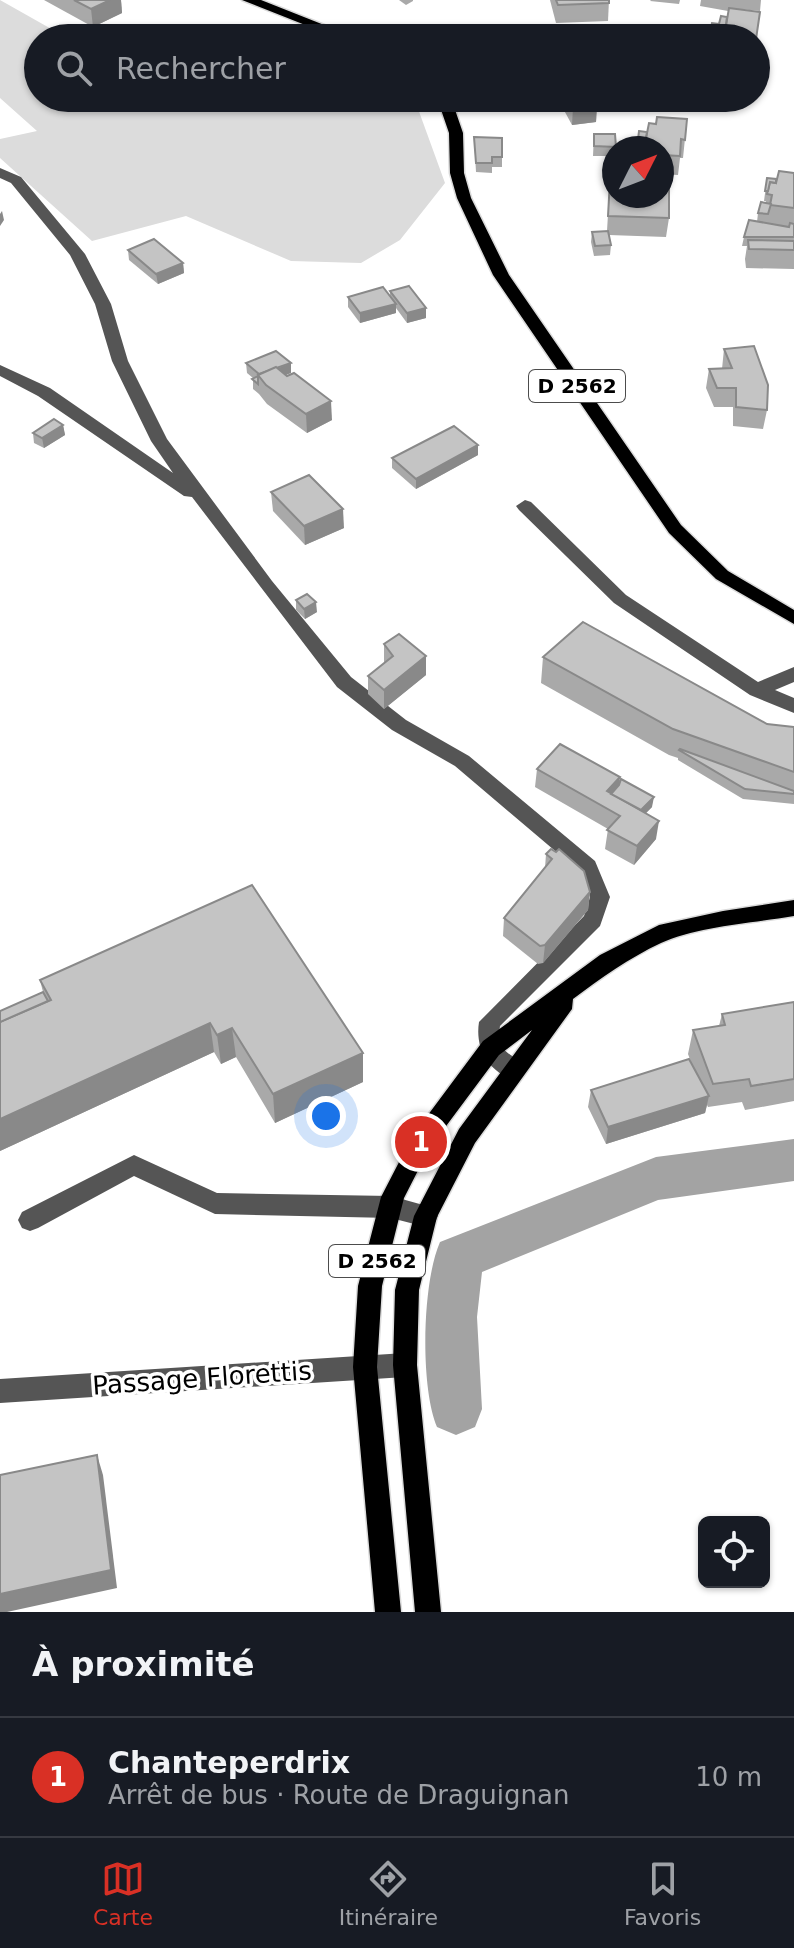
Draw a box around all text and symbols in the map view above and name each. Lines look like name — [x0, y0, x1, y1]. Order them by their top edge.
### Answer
search box — [24, 24, 770, 112]
icon: search — [52, 46, 96, 90]
text: Rechercher — [116, 51, 286, 86]
north arrow — [602, 136, 674, 208]
road number: D 2562 — [529, 370, 625, 402]
your location — [306, 1096, 346, 1136]
pin: 1 — [395, 1112, 447, 1172]
road number: D 2562 — [329, 1245, 425, 1277]
street label: Passage Florettis — [91, 1355, 313, 1401]
map controls — [698, 1516, 770, 1588]
button: locate — [698, 1516, 770, 1588]
text: À proximité — [32, 1644, 255, 1684]
text: Chanteperdrix — [108, 1745, 350, 1780]
text: 1 — [49, 1762, 67, 1792]
text: 10 m — [695, 1762, 762, 1792]
text: Arrêt de bus · Route de Draguignan — [108, 1780, 569, 1810]
tab: Carte — [93, 1857, 153, 1930]
tab: Itinéraire — [339, 1857, 438, 1930]
tab: Favoris — [624, 1857, 701, 1930]

